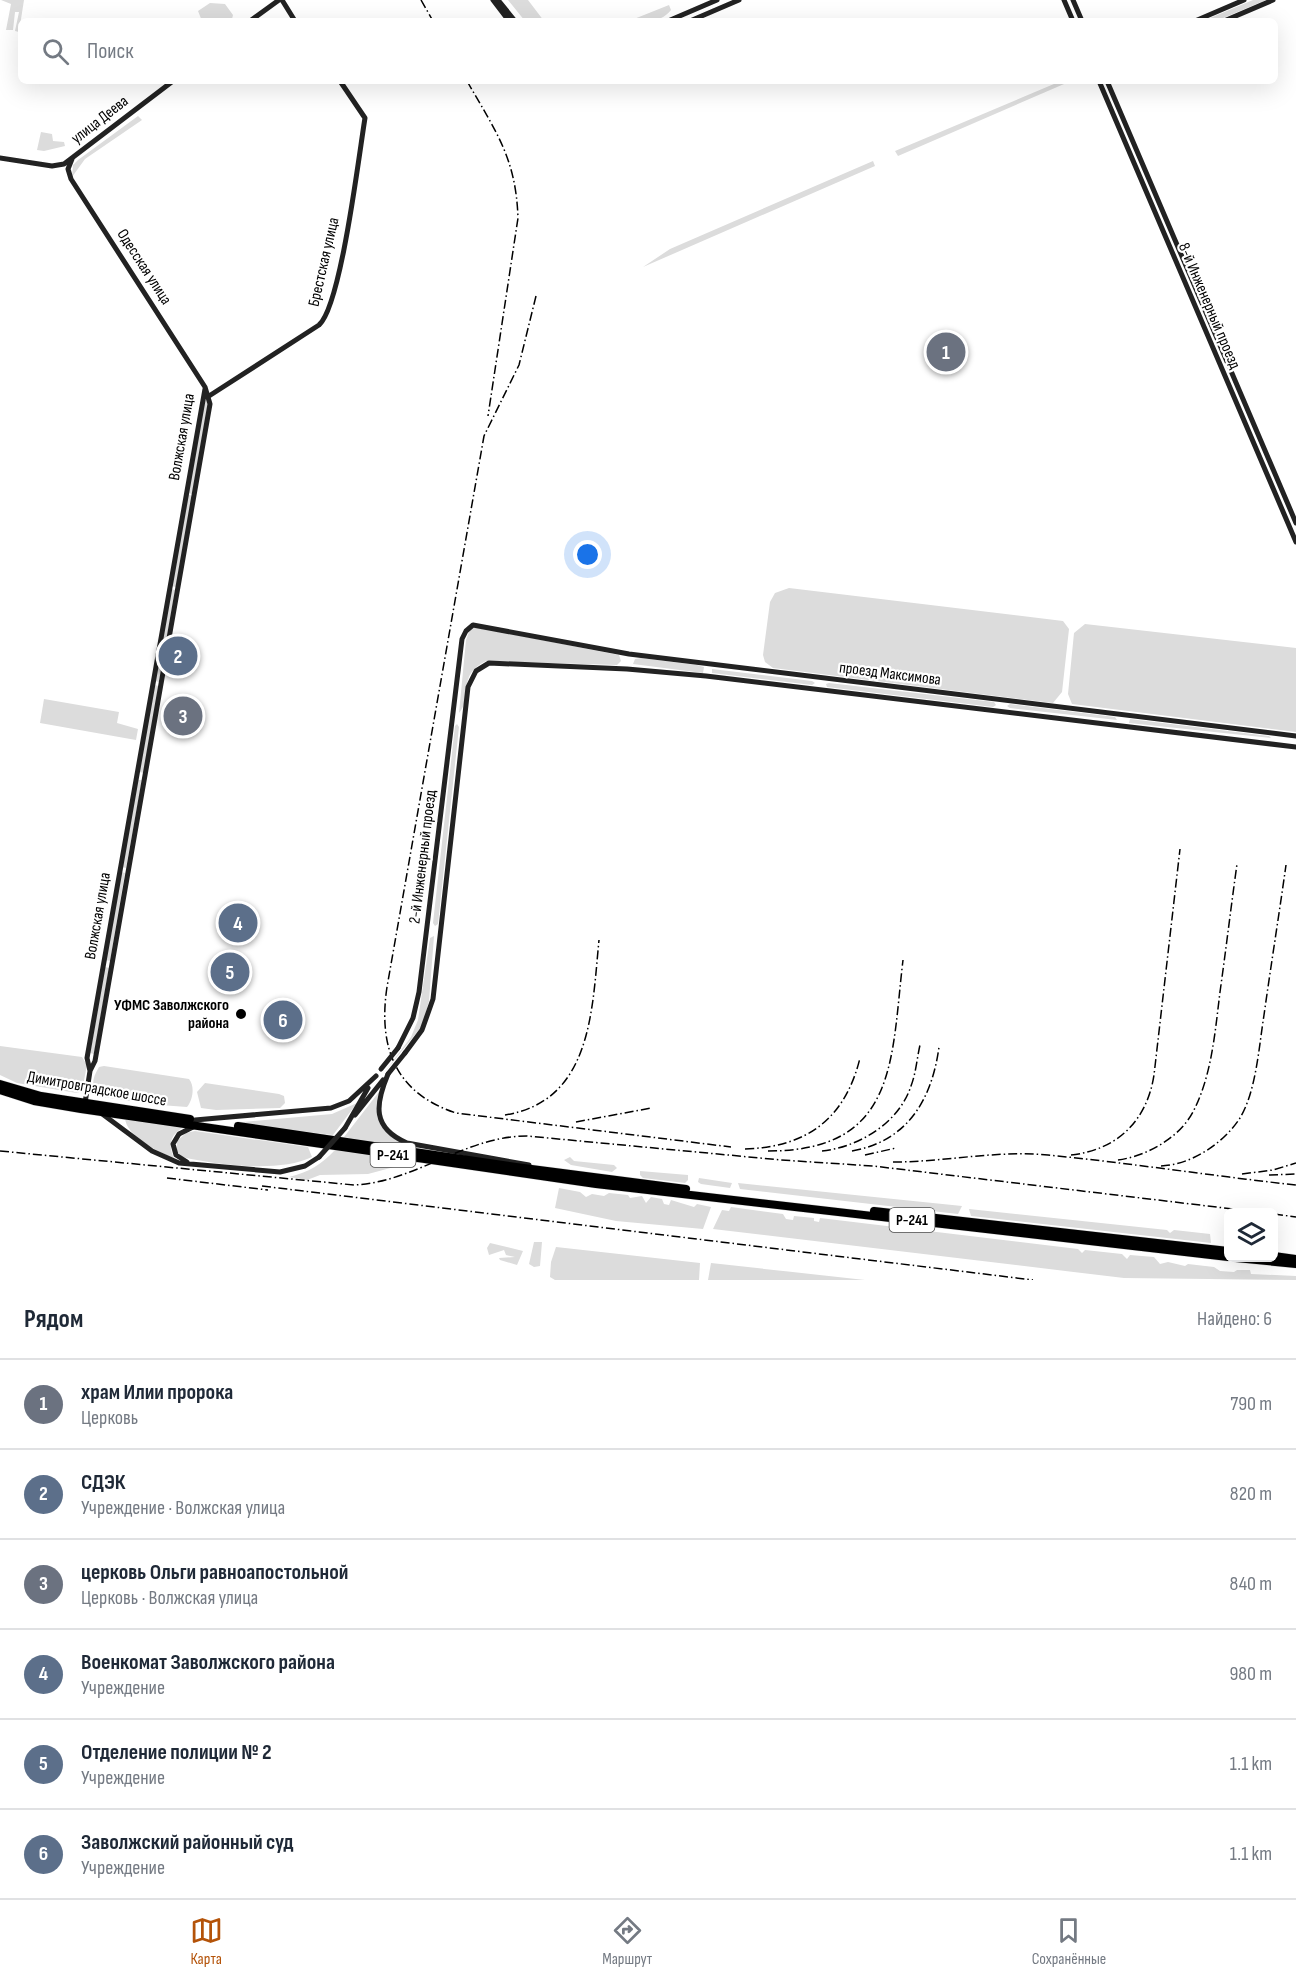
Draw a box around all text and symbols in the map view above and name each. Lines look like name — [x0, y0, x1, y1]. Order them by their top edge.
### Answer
search box — [18, 18, 1278, 84]
icon: search — [39, 35, 72, 68]
text: Поиск — [87, 38, 133, 65]
street label: улица Деева — [68, 92, 132, 148]
street label: Брестская улица — [305, 216, 343, 308]
street label: Одесская улица — [113, 226, 175, 308]
street label: 8-й Инженерный проезд — [1174, 240, 1244, 372]
pin: 1 — [926, 330, 966, 374]
street label: Волжская улица — [165, 392, 199, 482]
your location — [573, 540, 602, 569]
pin: 2 — [158, 634, 198, 678]
street label: проезд Максимова — [838, 658, 942, 690]
pin: 3 — [164, 694, 202, 738]
street label: 2-й Инженерный проезд — [405, 789, 441, 925]
street label: Волжская улица — [81, 871, 115, 961]
pin: 4 — [218, 900, 258, 946]
pin: 5 — [210, 950, 250, 994]
place label: УФМС Заволжского района — [114, 996, 229, 1033]
pin: 6 — [264, 998, 302, 1042]
marker: УФМС Заволжского района — [234, 1007, 248, 1021]
street label: Димитровградское шоссе — [26, 1067, 168, 1111]
road number: Р-241 — [370, 1143, 416, 1167]
road number: Р-241 — [890, 1208, 934, 1232]
map controls — [1224, 1208, 1278, 1262]
button: layers — [1224, 1208, 1278, 1262]
text: Рядом — [24, 1304, 83, 1335]
text: Найдено: 6 — [1197, 1307, 1272, 1331]
text: храм Илии пророка — [81, 1379, 233, 1406]
text: 1 — [40, 1392, 47, 1416]
text: 790 m — [1230, 1392, 1272, 1416]
text: Церковь — [81, 1406, 138, 1430]
text: СДЭК — [81, 1469, 126, 1496]
text: 2 — [39, 1482, 48, 1506]
text: 820 m — [1230, 1482, 1272, 1506]
text: Учреждение · Волжская улица — [81, 1496, 285, 1520]
text: церковь Ольги равноапостольной — [81, 1559, 348, 1586]
text: 3 — [39, 1572, 48, 1596]
text: 840 m — [1230, 1572, 1272, 1596]
text: Церковь · Волжская улица — [81, 1586, 258, 1610]
text: Военкомат Заволжского района — [81, 1649, 335, 1676]
text: 4 — [39, 1662, 48, 1686]
text: 980 m — [1229, 1662, 1272, 1686]
text: Учреждение — [81, 1676, 165, 1700]
text: Отделение полиции № 2 — [81, 1739, 272, 1766]
text: 5 — [39, 1752, 48, 1776]
text: 1.1 km — [1230, 1752, 1272, 1776]
text: Учреждение — [81, 1766, 165, 1790]
text: Заволжский районный суд — [81, 1829, 293, 1856]
text: 6 — [39, 1842, 48, 1866]
text: 1.1 km — [1230, 1842, 1272, 1866]
text: Учреждение — [81, 1856, 165, 1880]
tab: Карта — [190, 1914, 223, 1969]
tab: Маршрут — [602, 1914, 652, 1969]
tab: Сохранённые — [1032, 1914, 1106, 1969]

